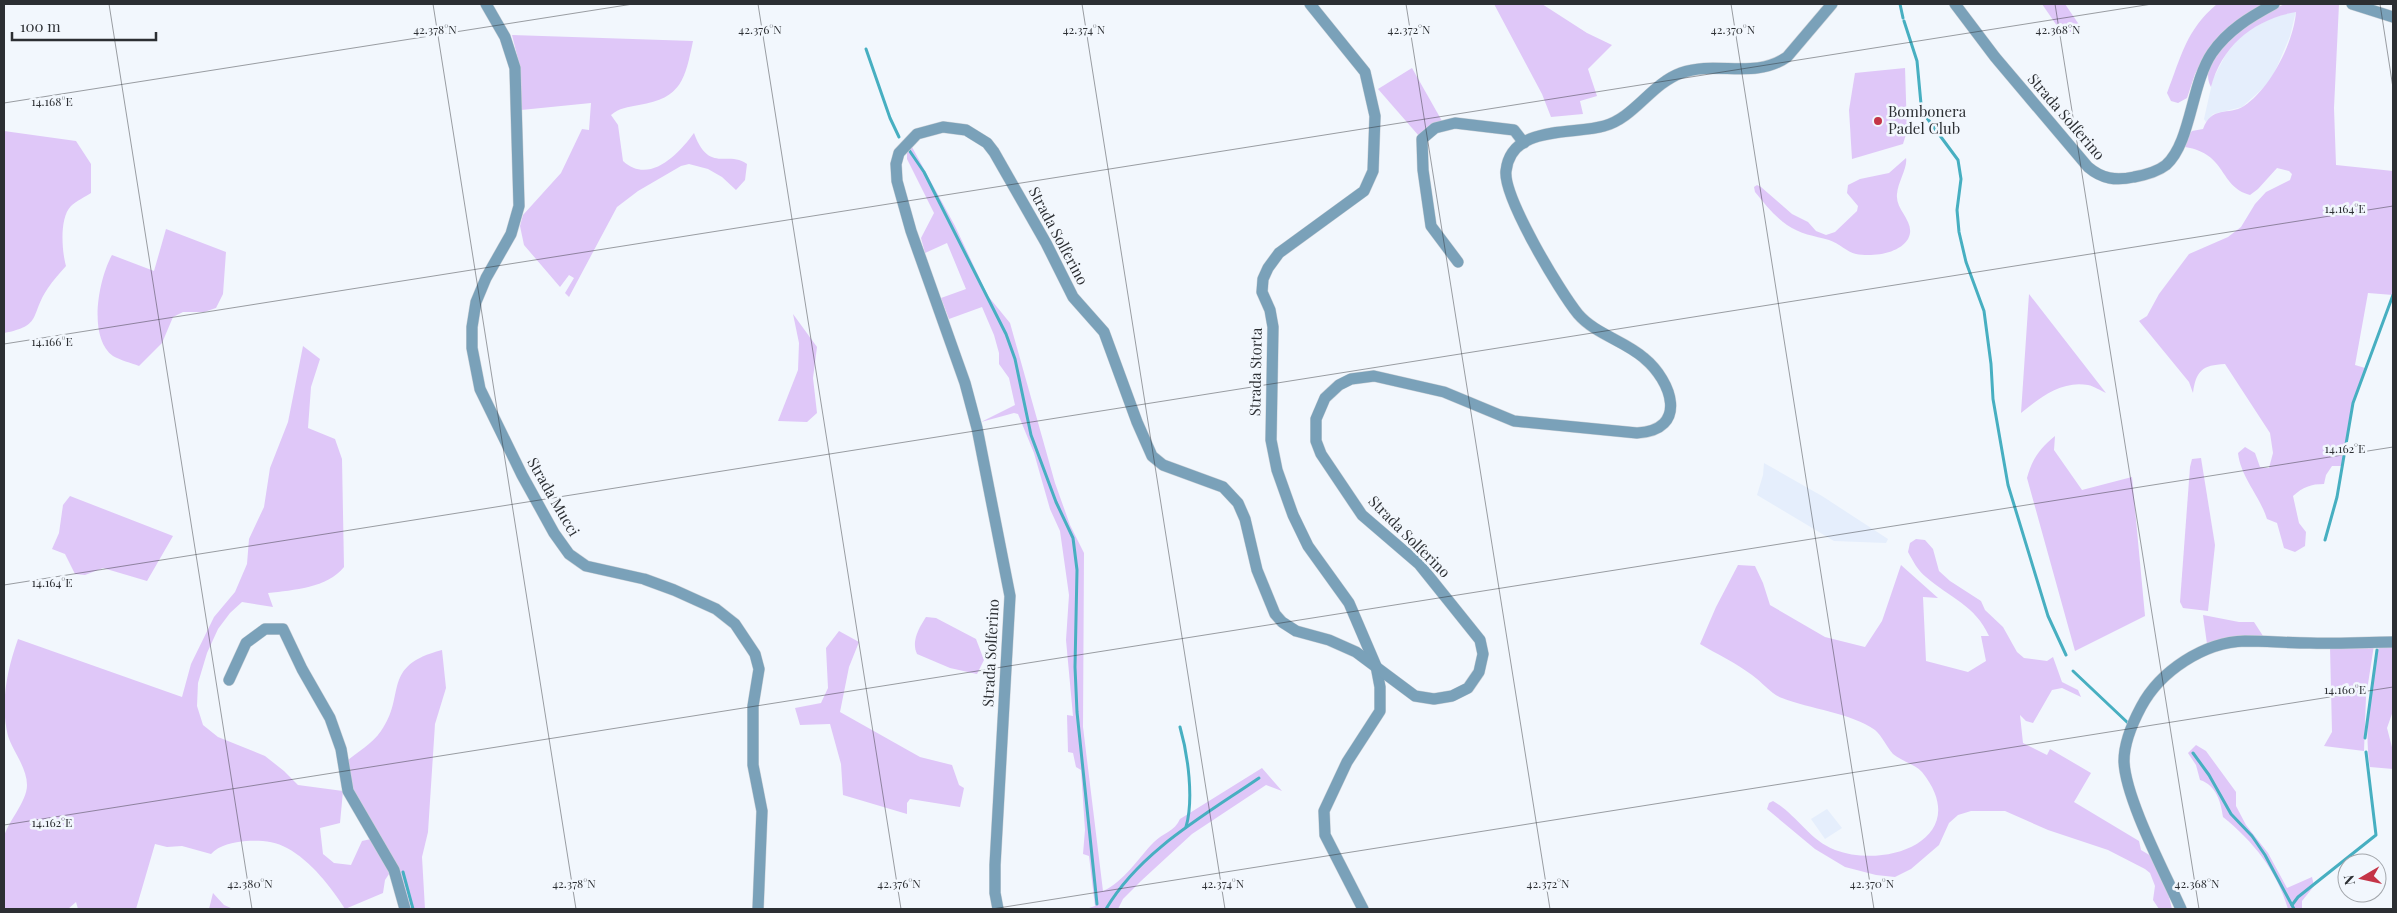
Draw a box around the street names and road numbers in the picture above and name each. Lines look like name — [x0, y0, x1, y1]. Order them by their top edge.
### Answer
street label: Strada Solferino — [2024, 69, 2110, 164]
street label: Strada Solferino — [1025, 183, 1093, 288]
street label: Strada Storta — [1244, 327, 1266, 416]
street label: Strada Mucci — [523, 453, 585, 540]
street label: Strada Solferino — [1364, 491, 1455, 582]
street label: Strada Solferino — [977, 598, 1003, 708]

